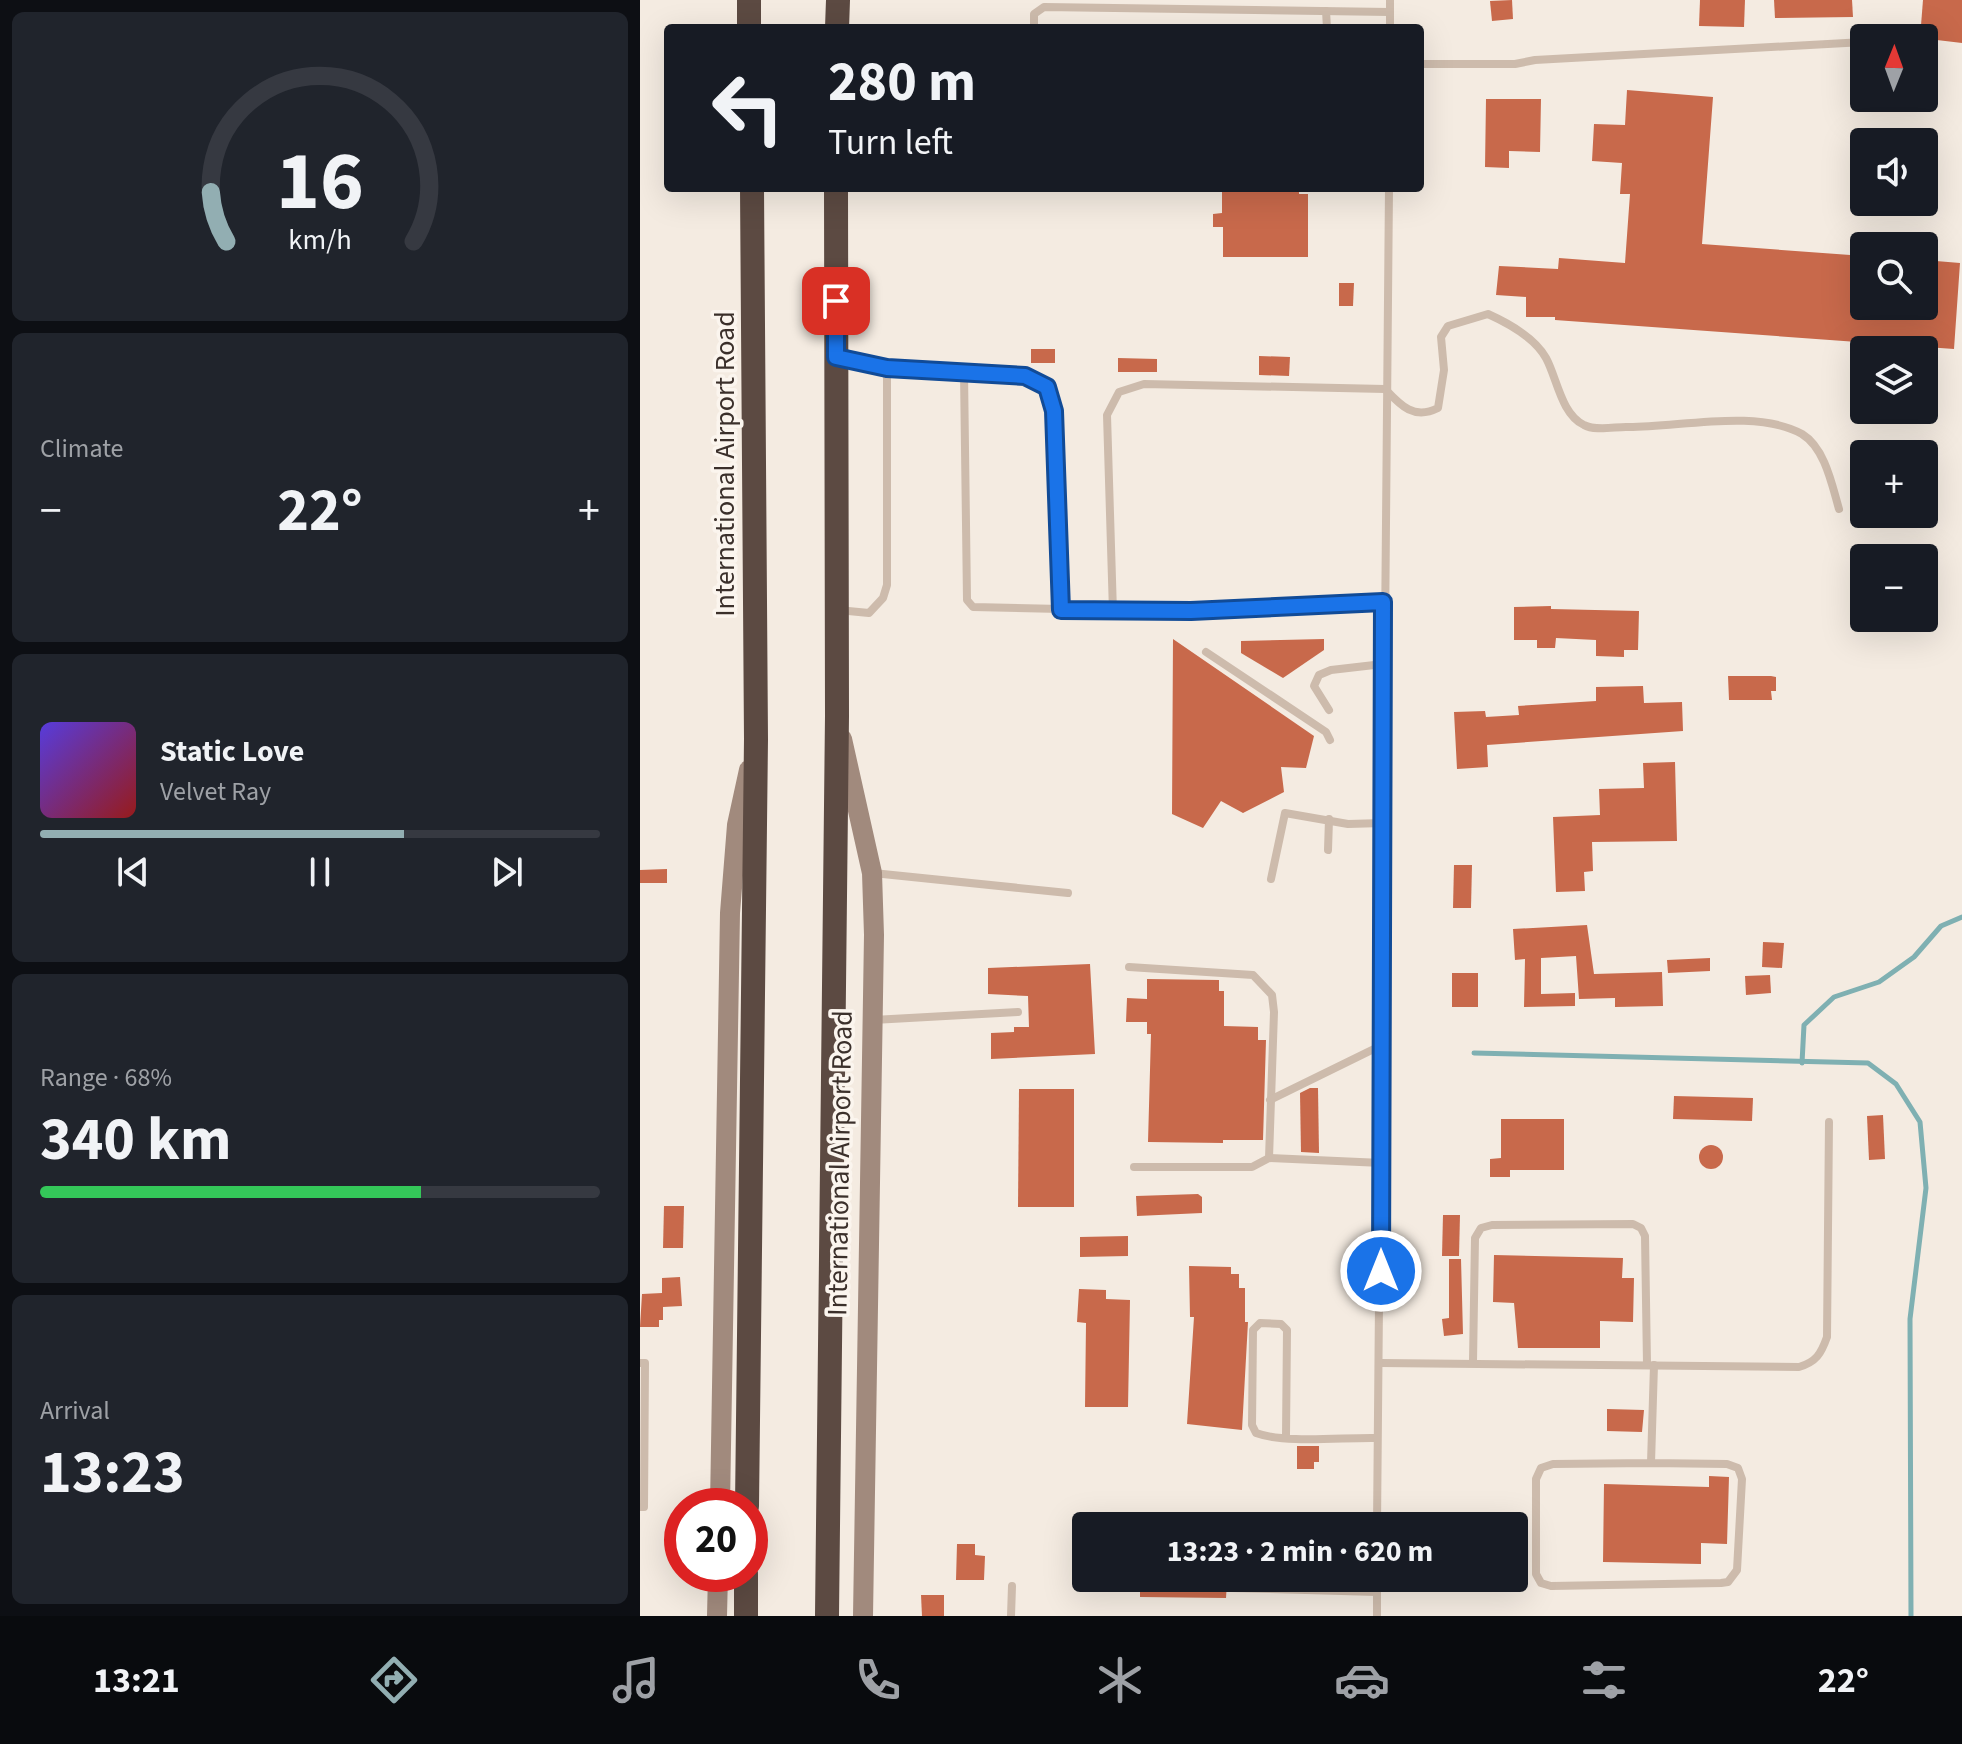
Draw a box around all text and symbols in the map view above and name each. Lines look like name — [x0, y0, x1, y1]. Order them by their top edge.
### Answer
north arrow — [1850, 24, 1938, 112]
map controls — [1850, 24, 1938, 632]
text: 280 m — [828, 43, 976, 122]
icon: left — [696, 56, 800, 160]
text: Turn left — [828, 117, 953, 168]
text: 16 — [276, 123, 364, 241]
button: sound — [1850, 128, 1938, 216]
text: km/h — [288, 221, 352, 261]
button: search — [1850, 232, 1938, 320]
pin — [802, 267, 870, 335]
icon: arrive — [814, 279, 858, 323]
street label: International Airport Road — [705, 311, 745, 617]
button: layers — [1850, 336, 1938, 424]
text: Climate — [40, 430, 124, 467]
button: + — [1850, 440, 1938, 528]
text: 22° — [277, 469, 363, 554]
text: − — [40, 480, 62, 543]
text: + — [578, 480, 600, 543]
button: − — [1850, 544, 1938, 632]
text: Static Love — [160, 730, 304, 773]
text: Velvet Ray — [160, 773, 271, 810]
icon: previous — [111, 850, 155, 894]
icon: pause — [298, 850, 342, 894]
icon: next — [485, 850, 529, 894]
street label: International Airport Road — [817, 1010, 863, 1316]
text: Range · 68% — [40, 1059, 172, 1096]
text: 340 km — [40, 1098, 231, 1183]
position arrow — [1339, 1229, 1423, 1313]
text: Arrival — [40, 1392, 110, 1429]
text: 13:23 — [40, 1431, 185, 1516]
speed limit sign: 20 — [664, 1488, 768, 1592]
text: 13:23 · 2 min · 620 m — [1167, 1530, 1433, 1573]
icon: directions — [366, 1652, 422, 1708]
icon: music — [608, 1652, 664, 1708]
icon: phone — [850, 1652, 906, 1708]
icon: climate — [1092, 1652, 1148, 1708]
icon: car — [1334, 1652, 1390, 1708]
icon: filters — [1576, 1652, 1632, 1708]
text: 13:21 — [93, 1655, 180, 1706]
text: 22° — [1818, 1655, 1869, 1706]

